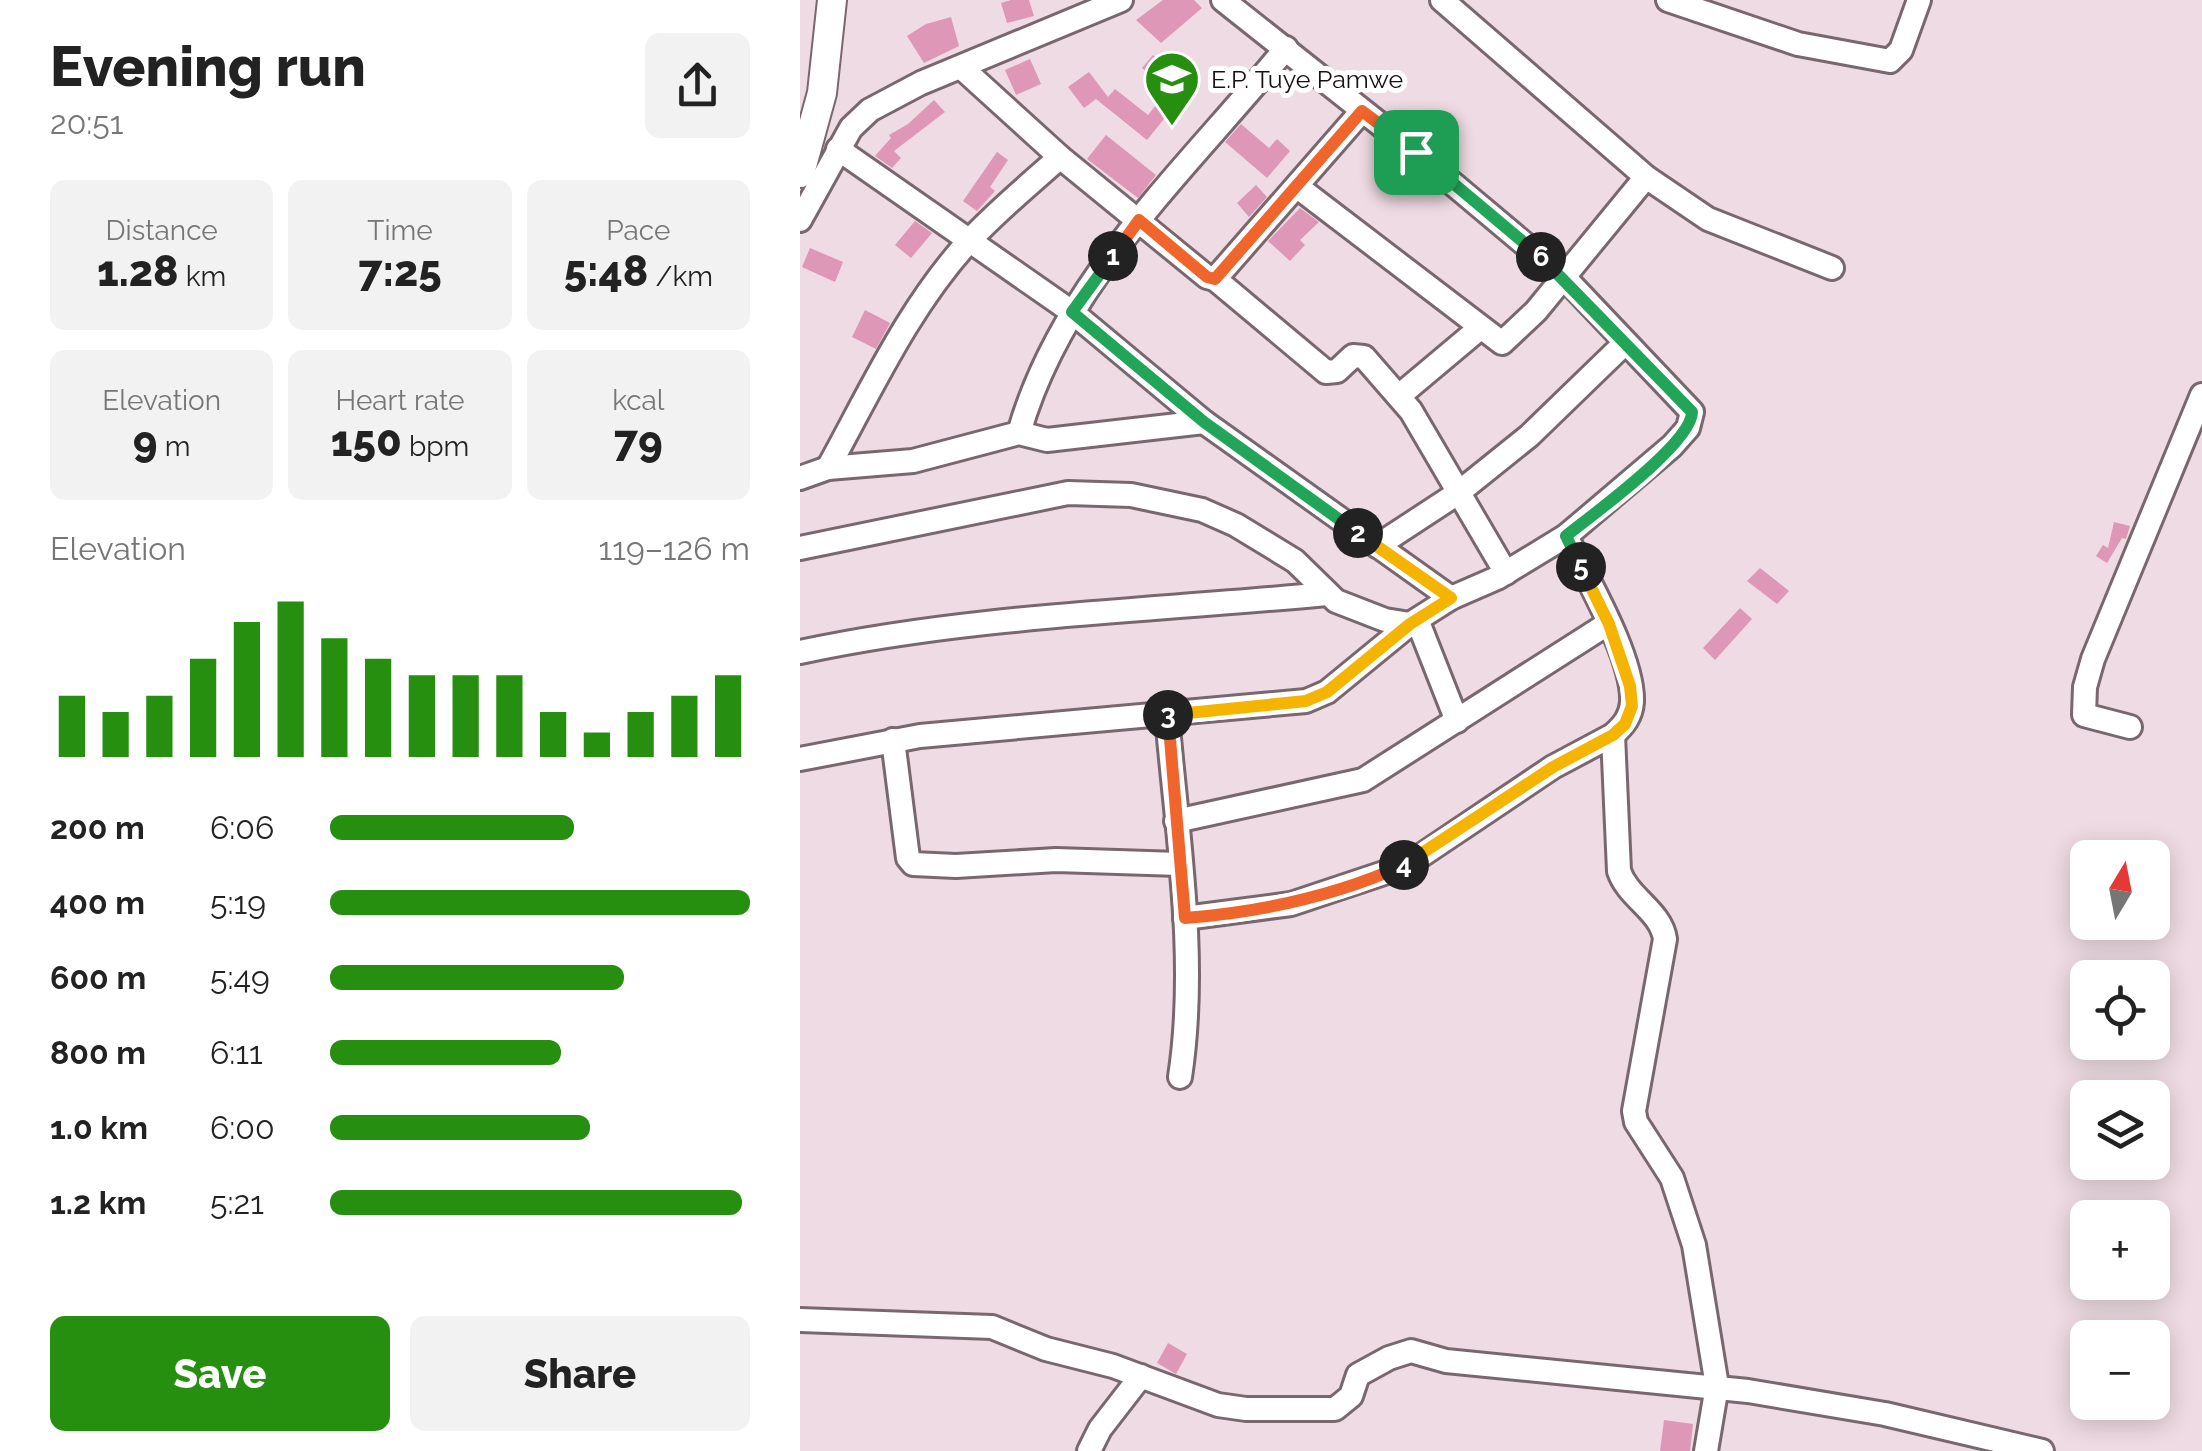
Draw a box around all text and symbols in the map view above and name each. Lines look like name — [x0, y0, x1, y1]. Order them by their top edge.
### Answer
button: share — [645, 33, 750, 138]
text: Evening run — [50, 34, 366, 99]
school or university icon: E.P. Tuye Pamwe — [1142, 49, 1202, 128]
place label: E.P. Tuye Pamwe — [1211, 64, 1403, 94]
text: 20:51 — [50, 104, 123, 141]
pin — [1374, 110, 1459, 195]
icon: arrive — [1389, 125, 1444, 180]
text: Distance — [106, 214, 218, 247]
text: Time — [367, 214, 433, 247]
text: Pace — [606, 214, 670, 247]
pin: 1 — [1088, 231, 1138, 281]
pin: 6 — [1516, 232, 1566, 282]
text: 1 — [1106, 239, 1120, 272]
text: 6 — [1533, 240, 1550, 273]
text: 1.28 — [97, 247, 179, 296]
text: 7:25 — [358, 247, 442, 296]
text: 5:48 — [564, 247, 648, 296]
text: km — [179, 260, 226, 293]
text: /km — [648, 260, 713, 293]
text: Elevation — [102, 384, 221, 417]
text: Heart rate — [336, 384, 464, 417]
text: kcal — [612, 384, 664, 417]
text: 9 — [133, 417, 158, 466]
text: 150 — [331, 417, 402, 466]
text: 79 — [614, 417, 663, 466]
text: m — [158, 430, 190, 463]
text: bpm — [402, 430, 469, 463]
pin: 2 — [1333, 508, 1383, 558]
text: 2 — [1350, 516, 1366, 549]
text: Elevation — [50, 530, 186, 567]
text: 119–126 m — [599, 530, 750, 567]
pin: 5 — [1556, 542, 1606, 592]
text: 5 — [1573, 550, 1589, 583]
pin: 3 — [1143, 690, 1193, 740]
text: 3 — [1160, 698, 1176, 731]
text: 200 m — [50, 809, 145, 846]
text: 6:06 — [210, 809, 274, 846]
pin: 4 — [1379, 840, 1429, 890]
north arrow — [2070, 840, 2170, 940]
map controls — [2070, 840, 2170, 1420]
text: 4 — [1396, 848, 1412, 881]
text: 400 m — [50, 884, 145, 921]
text: 5:19 — [210, 884, 266, 921]
text: 600 m — [50, 959, 146, 996]
text: 5:49 — [210, 959, 270, 996]
button: locate — [2070, 960, 2170, 1060]
text: 800 m — [50, 1034, 146, 1071]
text: 6:11 — [210, 1034, 263, 1071]
button: layers — [2070, 1080, 2170, 1180]
text: 1.0 km — [50, 1109, 148, 1146]
text: 6:00 — [210, 1109, 274, 1146]
text: 1.2 km — [50, 1184, 146, 1221]
text: 5:21 — [210, 1184, 264, 1221]
button: + — [2070, 1200, 2170, 1300]
button: Save — [50, 1316, 390, 1431]
button: Share — [410, 1316, 750, 1431]
button: − — [2070, 1320, 2170, 1420]

